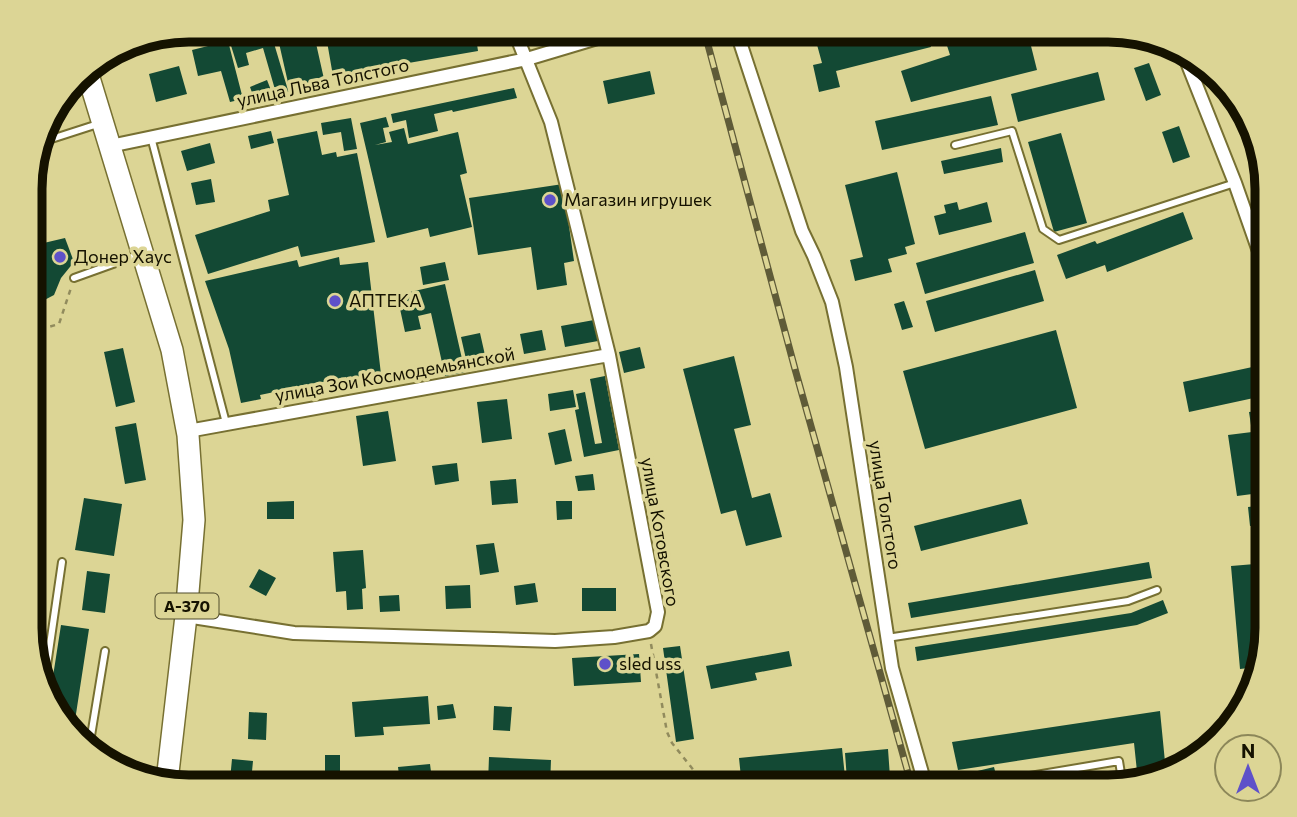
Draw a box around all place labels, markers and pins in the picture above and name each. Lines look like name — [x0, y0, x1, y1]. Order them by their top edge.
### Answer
place label: Магазин игрушек — [564, 188, 713, 210]
marker: Магазин игрушек — [542, 192, 558, 208]
place label: Донер Хаус — [74, 245, 172, 267]
marker: Донер Хаус — [52, 249, 68, 265]
place label: АПТЕКА — [349, 289, 422, 311]
marker: АПТЕКА — [327, 293, 343, 309]
place label: sled uss — [619, 652, 682, 674]
marker: sled uss — [597, 656, 613, 672]

